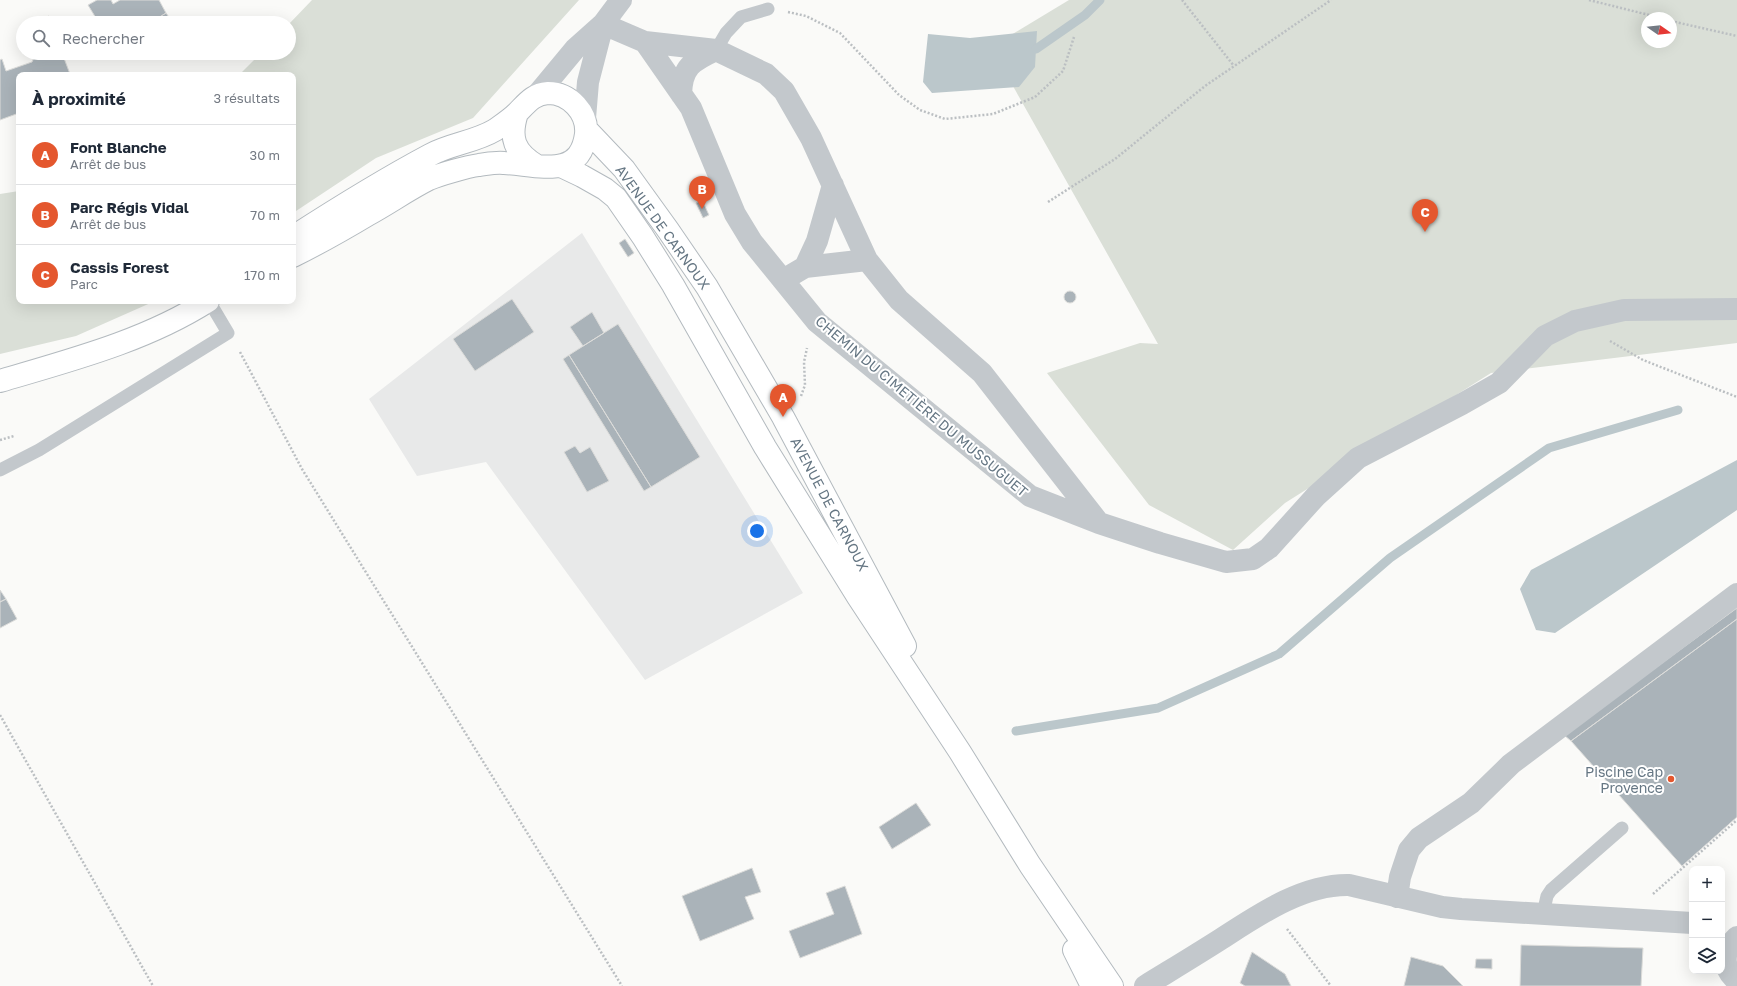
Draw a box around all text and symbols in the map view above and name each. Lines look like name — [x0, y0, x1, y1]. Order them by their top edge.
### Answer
north arrow — [1641, 12, 1677, 48]
search box — [16, 16, 296, 60]
icon: search — [30, 27, 52, 49]
text: Rechercher — [62, 29, 145, 47]
text: À proximité — [32, 88, 126, 109]
text: 3 résultats — [214, 90, 280, 106]
text: Font Blanche — [70, 138, 167, 156]
text: A — [40, 147, 50, 163]
text: 30 m — [250, 147, 280, 163]
text: Arrêt de bus — [70, 156, 146, 172]
street label: AVENUE DE CARNOUX — [612, 162, 714, 292]
pin: B — [689, 176, 715, 209]
text: Parc Régis Vidal — [70, 198, 189, 216]
pin: C — [1412, 199, 1438, 232]
text: B — [40, 207, 50, 223]
text: 70 m — [250, 207, 280, 223]
text: Arrêt de bus — [70, 216, 146, 232]
text: Cassis Forest — [70, 258, 169, 276]
text: C — [40, 267, 50, 283]
text: 170 m — [244, 267, 280, 283]
text: Parc — [70, 276, 98, 292]
street label: CHEMIN DU CIMETIÈRE DU MUSSUGUET — [812, 312, 1032, 500]
pin: A — [770, 384, 796, 417]
street label: AVENUE DE CARNOUX — [787, 434, 873, 574]
your location — [747, 521, 767, 541]
place label: Piscine Cap Provence — [1585, 763, 1663, 796]
marker: Piscine Cap Provence — [1666, 774, 1676, 784]
map controls — [1689, 866, 1725, 974]
button: + — [1689, 866, 1725, 902]
button: − — [1689, 902, 1725, 938]
button: layers — [1689, 938, 1725, 974]

